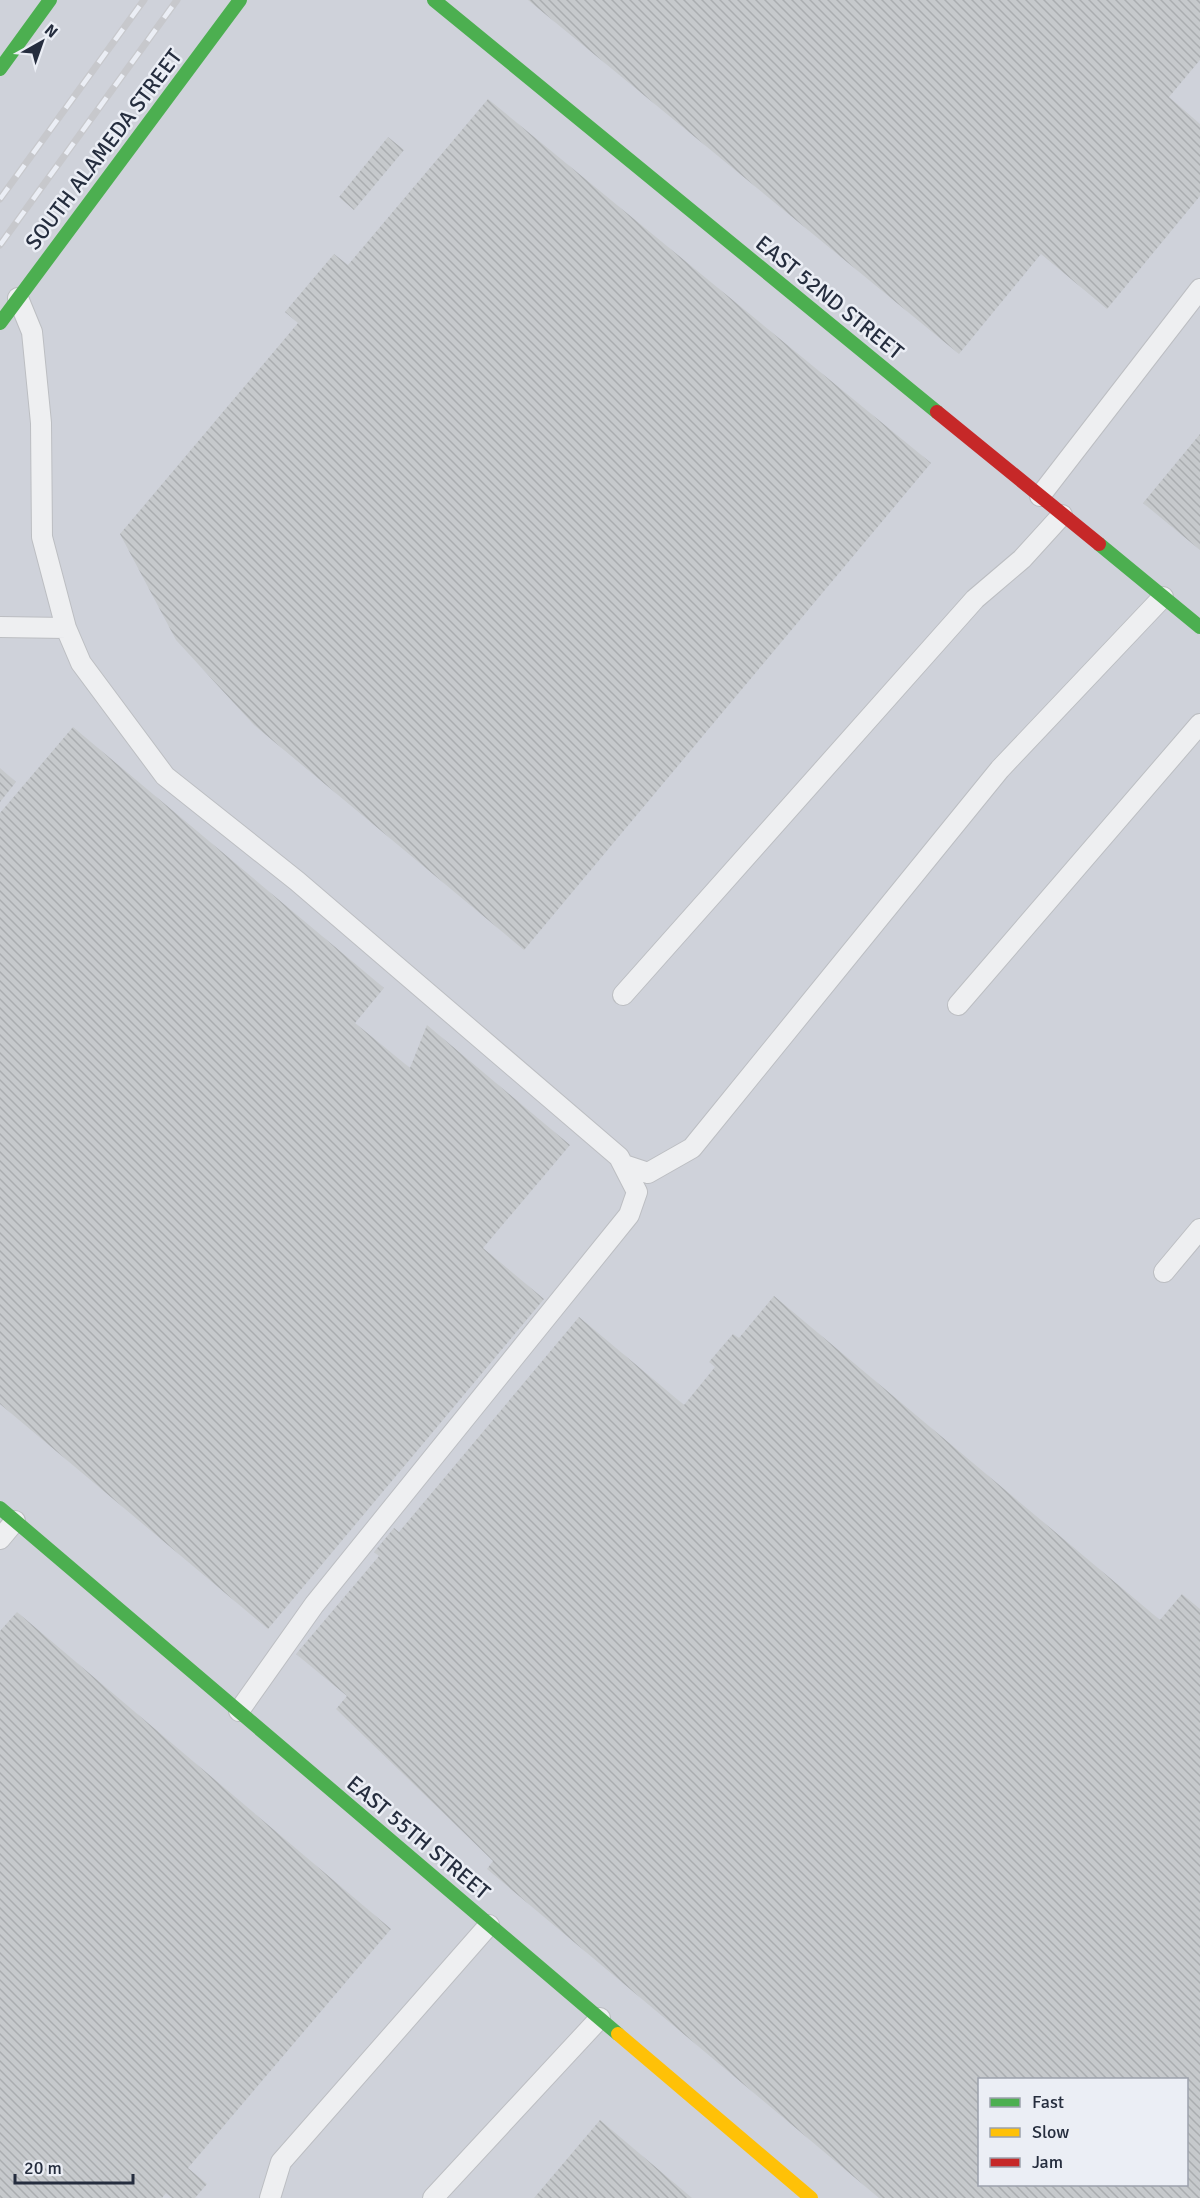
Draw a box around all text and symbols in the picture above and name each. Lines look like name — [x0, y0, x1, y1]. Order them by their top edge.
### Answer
north arrow — [12, 12, 72, 72]
text: N — [40, 20, 62, 43]
street label: SOUTH ALAMEDA STREET — [19, 44, 188, 255]
street label: EAST 52ND STREET — [750, 229, 909, 365]
street label: EAST 55TH STREET — [341, 1770, 496, 1905]
legend — [978, 2078, 1188, 2186]
text: Fast — [1032, 2091, 1064, 2113]
text: Slow — [1032, 2121, 1069, 2143]
scale bar — [15, 2147, 134, 2185]
text: Jam — [1032, 2151, 1063, 2173]
text: 20 m — [24, 2157, 62, 2179]

